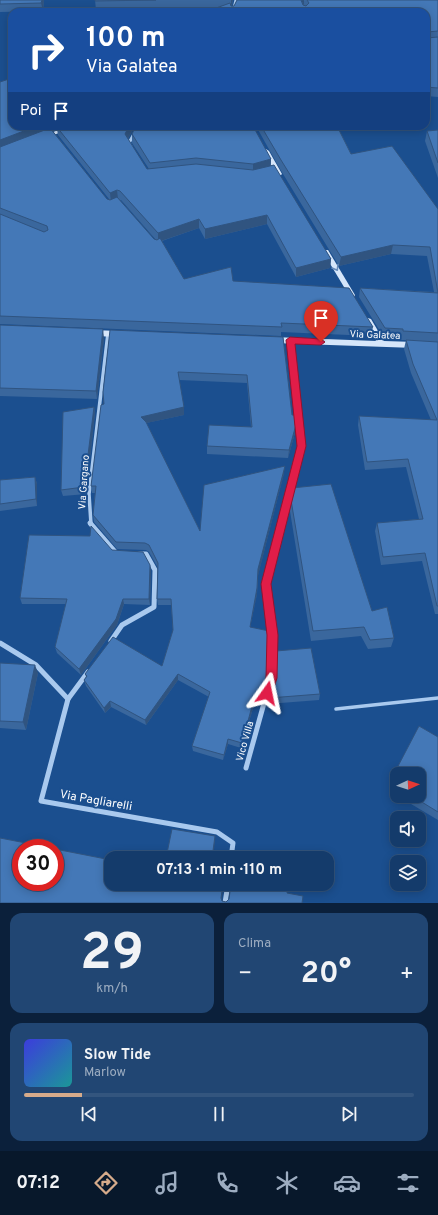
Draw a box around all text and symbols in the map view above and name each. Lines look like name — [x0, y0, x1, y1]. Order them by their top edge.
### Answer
text: 100 m — [86, 21, 166, 57]
icon: right — [20, 24, 72, 76]
text: Via Galatea — [86, 56, 177, 79]
icon: arrive — [50, 100, 72, 122]
text: Poi — [20, 102, 42, 121]
one-way arrow — [331, 264, 338, 271]
pin — [304, 301, 338, 342]
icon: arrive — [310, 307, 332, 329]
street label: Via Galatea — [349, 328, 401, 343]
street label: Via Gargano — [76, 454, 93, 510]
position arrow — [246, 672, 288, 714]
street label: Vico Villa — [234, 720, 257, 763]
north arrow — [390, 767, 426, 803]
map controls — [390, 767, 426, 891]
street label: Via Pagliarelli — [58, 787, 133, 815]
button: sound — [390, 811, 426, 847]
speed limit sign: 30 — [12, 839, 64, 891]
button: layers — [390, 855, 426, 891]
text: 07:13 · 1 min · 110 m — [156, 861, 282, 880]
text: 29 — [80, 922, 144, 988]
text: Clima — [238, 936, 271, 952]
text: 20° — [301, 956, 351, 993]
text: − — [238, 961, 252, 988]
text: + — [400, 961, 414, 988]
text: km/h — [96, 981, 128, 997]
text: Slow Tide — [84, 1046, 151, 1065]
text: Marlow — [84, 1065, 126, 1081]
icon: previous — [78, 1103, 100, 1125]
icon: pause — [208, 1103, 230, 1125]
icon: next — [338, 1103, 360, 1125]
icon: directions — [92, 1169, 120, 1197]
icon: music — [153, 1169, 181, 1197]
icon: phone — [213, 1169, 241, 1197]
icon: climate — [273, 1169, 301, 1197]
icon: car — [333, 1169, 361, 1197]
icon: filters — [394, 1169, 422, 1197]
text: 07:12 — [16, 1172, 60, 1195]

